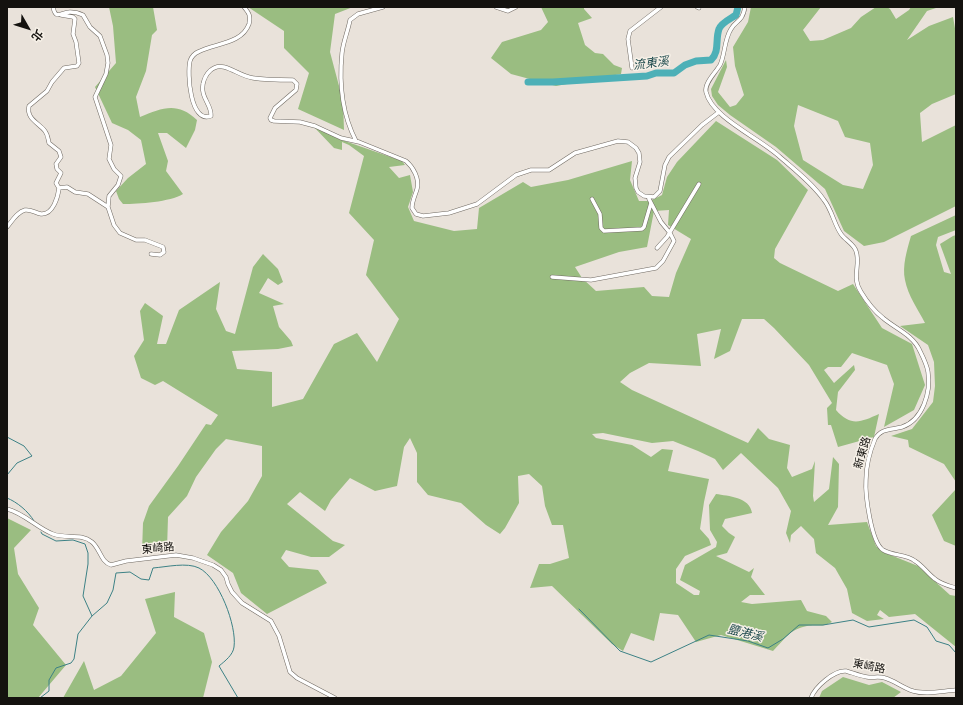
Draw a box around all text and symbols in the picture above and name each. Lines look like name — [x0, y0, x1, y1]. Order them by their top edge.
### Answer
north arrow — [8, 8, 48, 48]
text: 北 — [28, 26, 47, 45]
water label: 流東溪 — [632, 55, 670, 73]
street label: 新東路 — [852, 435, 874, 471]
street label: 東崎路 — [141, 541, 175, 557]
water label: 鹽港溪 — [726, 623, 764, 645]
street label: 東崎路 — [852, 657, 886, 677]

